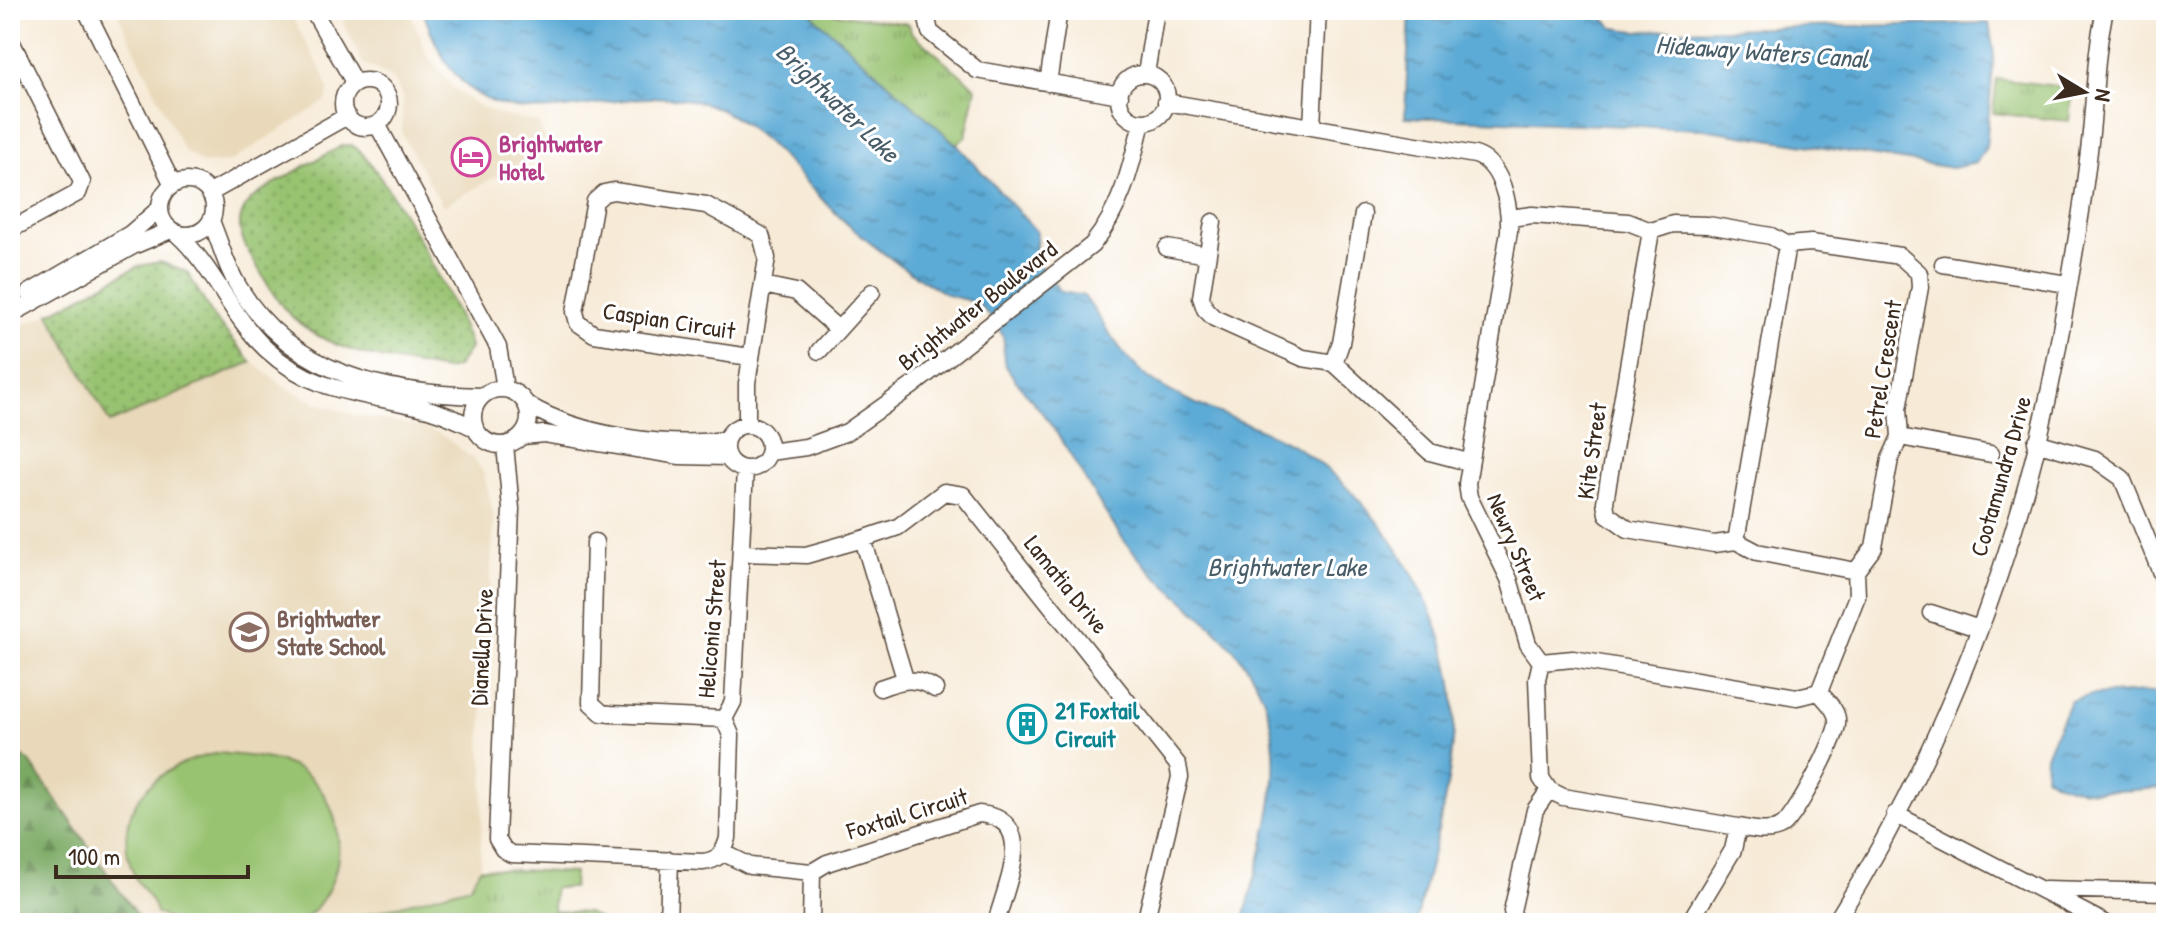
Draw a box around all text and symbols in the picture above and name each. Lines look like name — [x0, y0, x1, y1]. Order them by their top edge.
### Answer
water label: Hideaway Waters Canal — [1655, 26, 1870, 77]
water label: Brightwater Lake — [768, 34, 909, 172]
north arrow — [2044, 52, 2124, 132]
text: N — [2088, 87, 2119, 104]
place label: Brightwater Hotel — [499, 127, 603, 187]
hotel icon: Brightwater Hotel — [450, 136, 492, 178]
street label: Brightwater Boulevard — [891, 233, 1063, 377]
street label: Caspian Circuit — [601, 294, 738, 346]
street label: Petrel Crescent — [1855, 297, 1909, 440]
street label: Cootamundra Drive — [1962, 392, 2038, 560]
street label: Kite Street — [1568, 400, 1614, 501]
street label: Newry Street — [1480, 488, 1554, 607]
street label: Lamatia Drive — [1017, 528, 1117, 640]
water label: Brightwater Lake — [1208, 549, 1368, 585]
street label: Heliconia Street — [689, 558, 733, 699]
street label: Dianella Drive — [462, 587, 500, 706]
place label: Brightwater State School — [277, 602, 386, 662]
school or university icon: Brightwater State School — [228, 611, 270, 653]
place label: 21 Foxtail Circuit — [1055, 694, 1140, 754]
building icon: 21 Foxtail Circuit — [1006, 703, 1048, 745]
street label: Foxtail Circuit — [842, 779, 972, 847]
scale bar — [56, 829, 248, 879]
text: 100 m — [68, 840, 120, 872]

